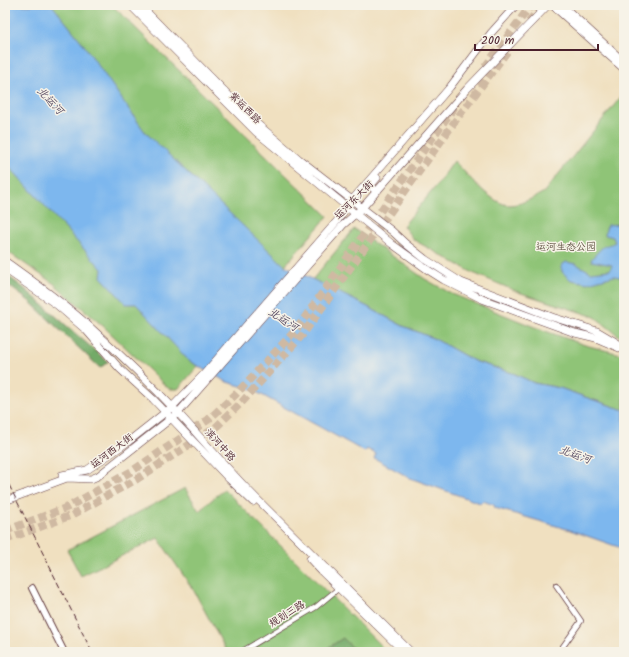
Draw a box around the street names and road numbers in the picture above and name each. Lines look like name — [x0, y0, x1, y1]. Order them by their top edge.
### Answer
street label: 紫运西路 — [225, 88, 265, 128]
street label: 运河东大街 — [331, 177, 377, 223]
street label: 滨河中路 — [201, 425, 239, 465]
street label: 运河西大街 — [87, 430, 137, 472]
street label: 规划三路 — [266, 597, 308, 631]

